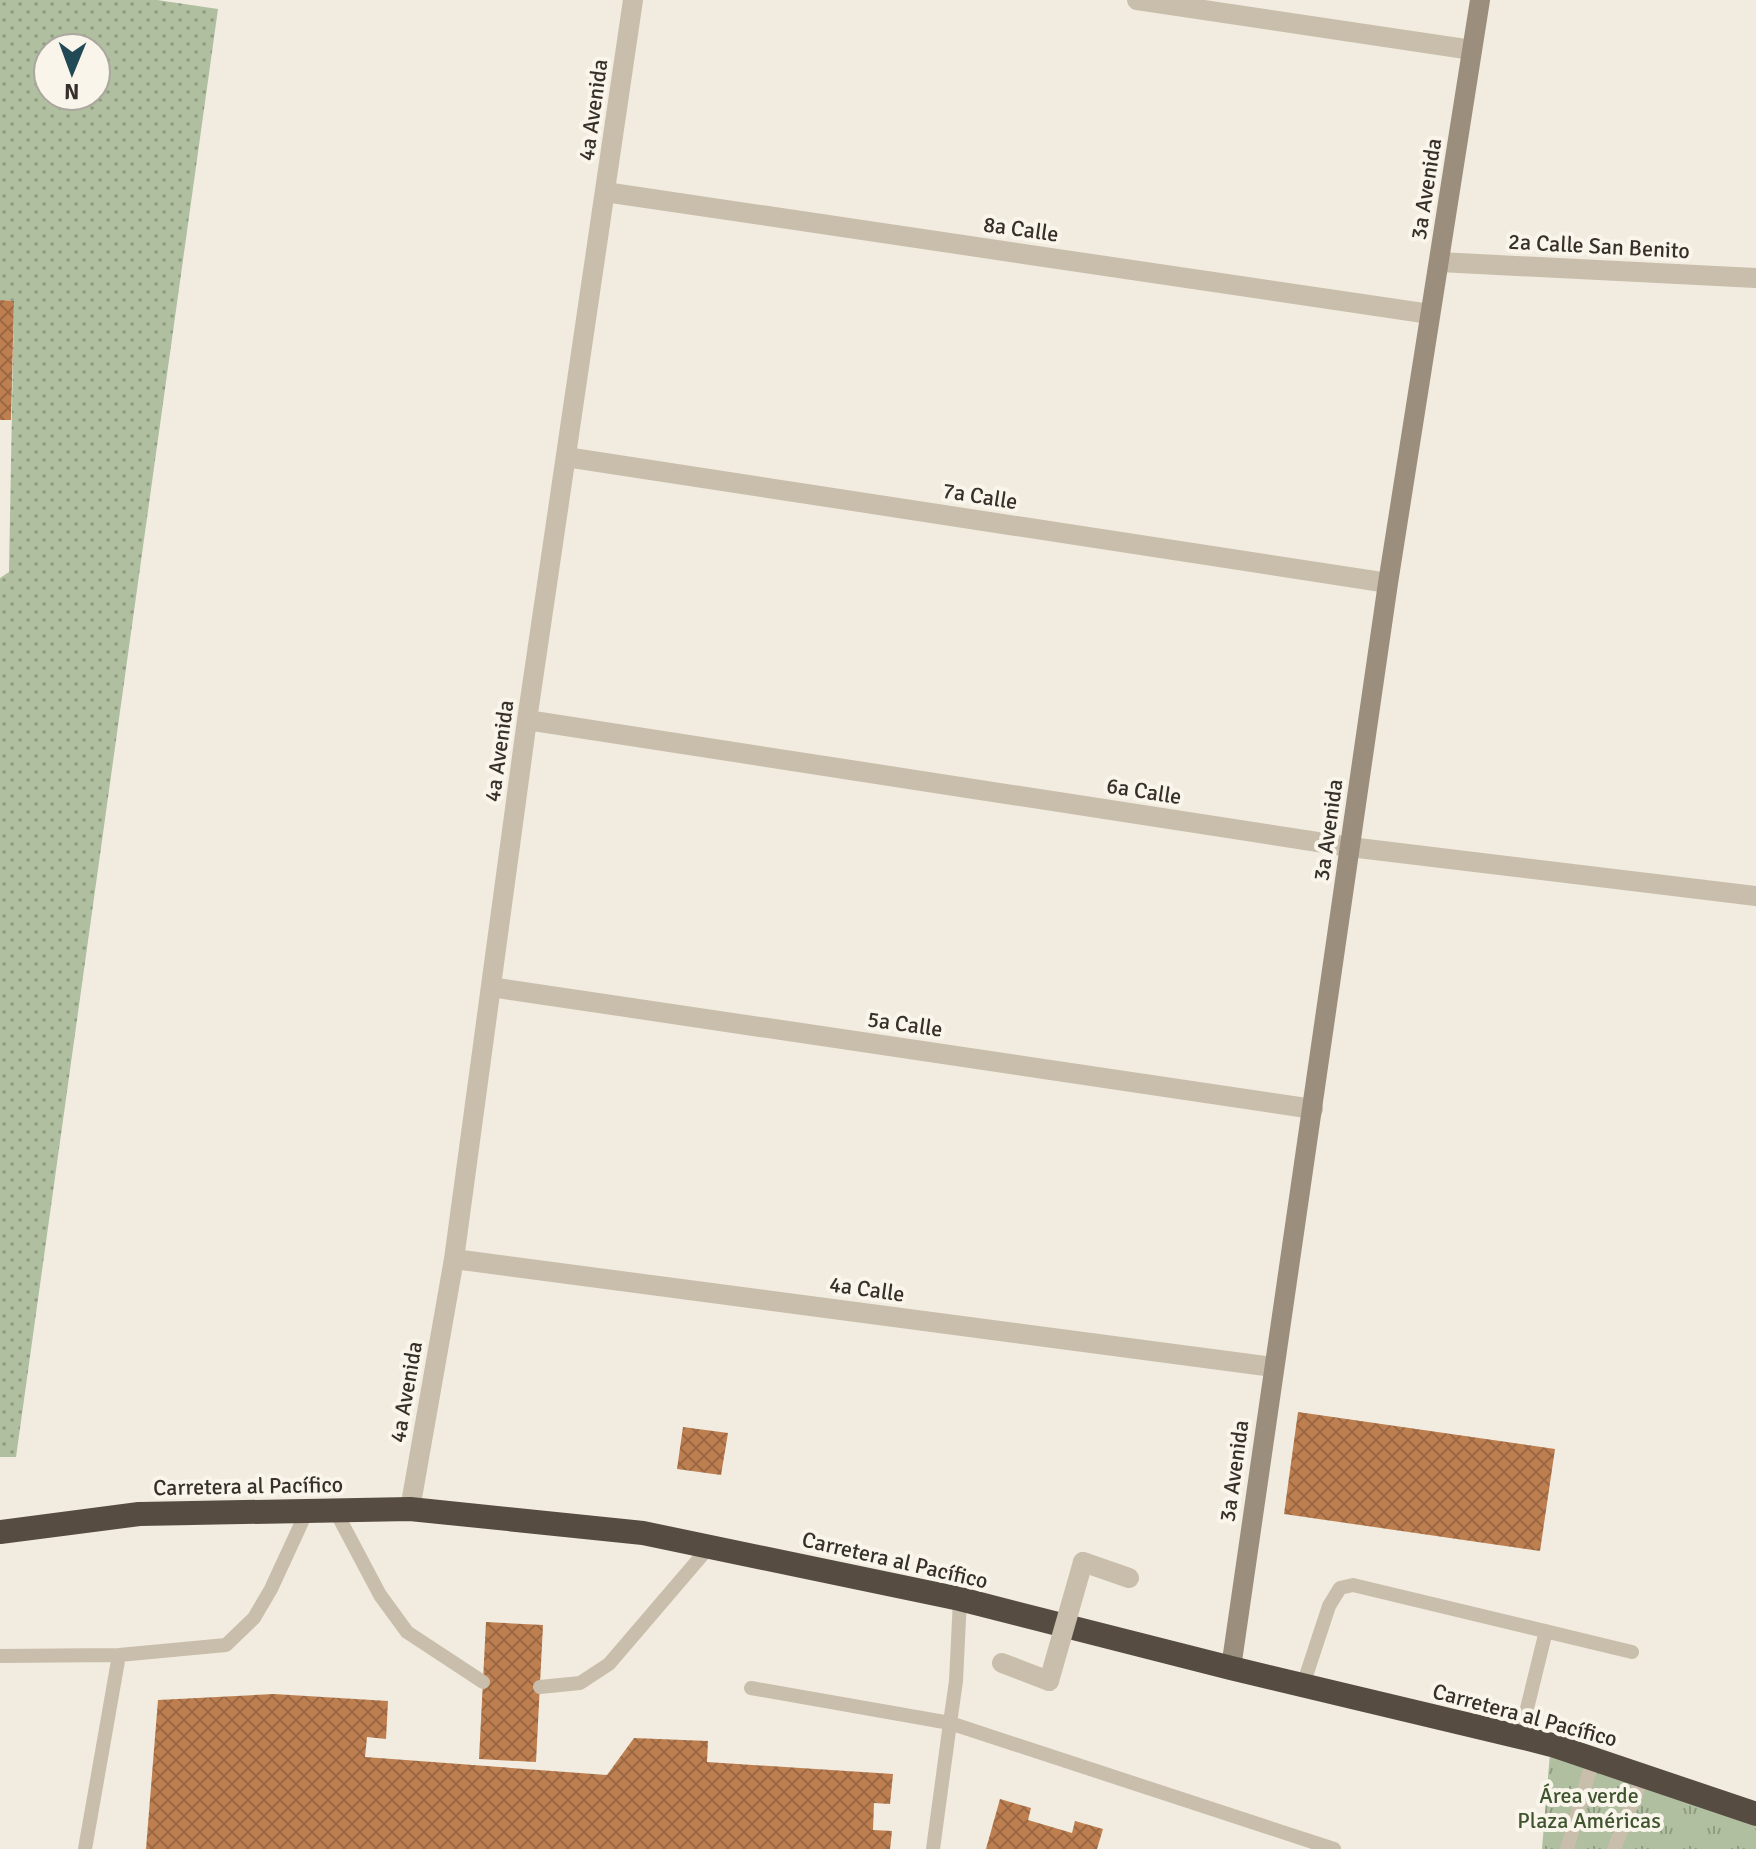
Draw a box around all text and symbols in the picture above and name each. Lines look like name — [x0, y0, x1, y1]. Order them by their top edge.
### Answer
north arrow — [32, 32, 112, 112]
street label: 4a Avenida — [572, 57, 614, 163]
text: N — [64, 78, 80, 105]
street label: 3a Avenida — [1405, 136, 1447, 242]
street label: 8a Calle — [982, 210, 1060, 248]
street label: 2a Calle San Benito — [1508, 228, 1690, 264]
street label: 7a Calle — [941, 477, 1019, 515]
street label: 4a Avenida — [478, 698, 520, 804]
street label: 6a Calle — [1105, 772, 1183, 810]
street label: 3a Avenida — [1307, 777, 1349, 883]
street label: 5a Calle — [866, 1005, 944, 1043]
street label: 4a Calle — [828, 1270, 906, 1308]
street label: 4a Avenida — [384, 1339, 428, 1445]
street label: 3a Avenida — [1213, 1418, 1255, 1524]
street label: Carretera al Pacífico — [153, 1471, 343, 1501]
street label: Carretera al Pacífico — [799, 1525, 991, 1595]
street label: Carretera al Pacífico — [1430, 1677, 1620, 1753]
park label: Área verde Plaza Américas — [1517, 1782, 1661, 1834]

